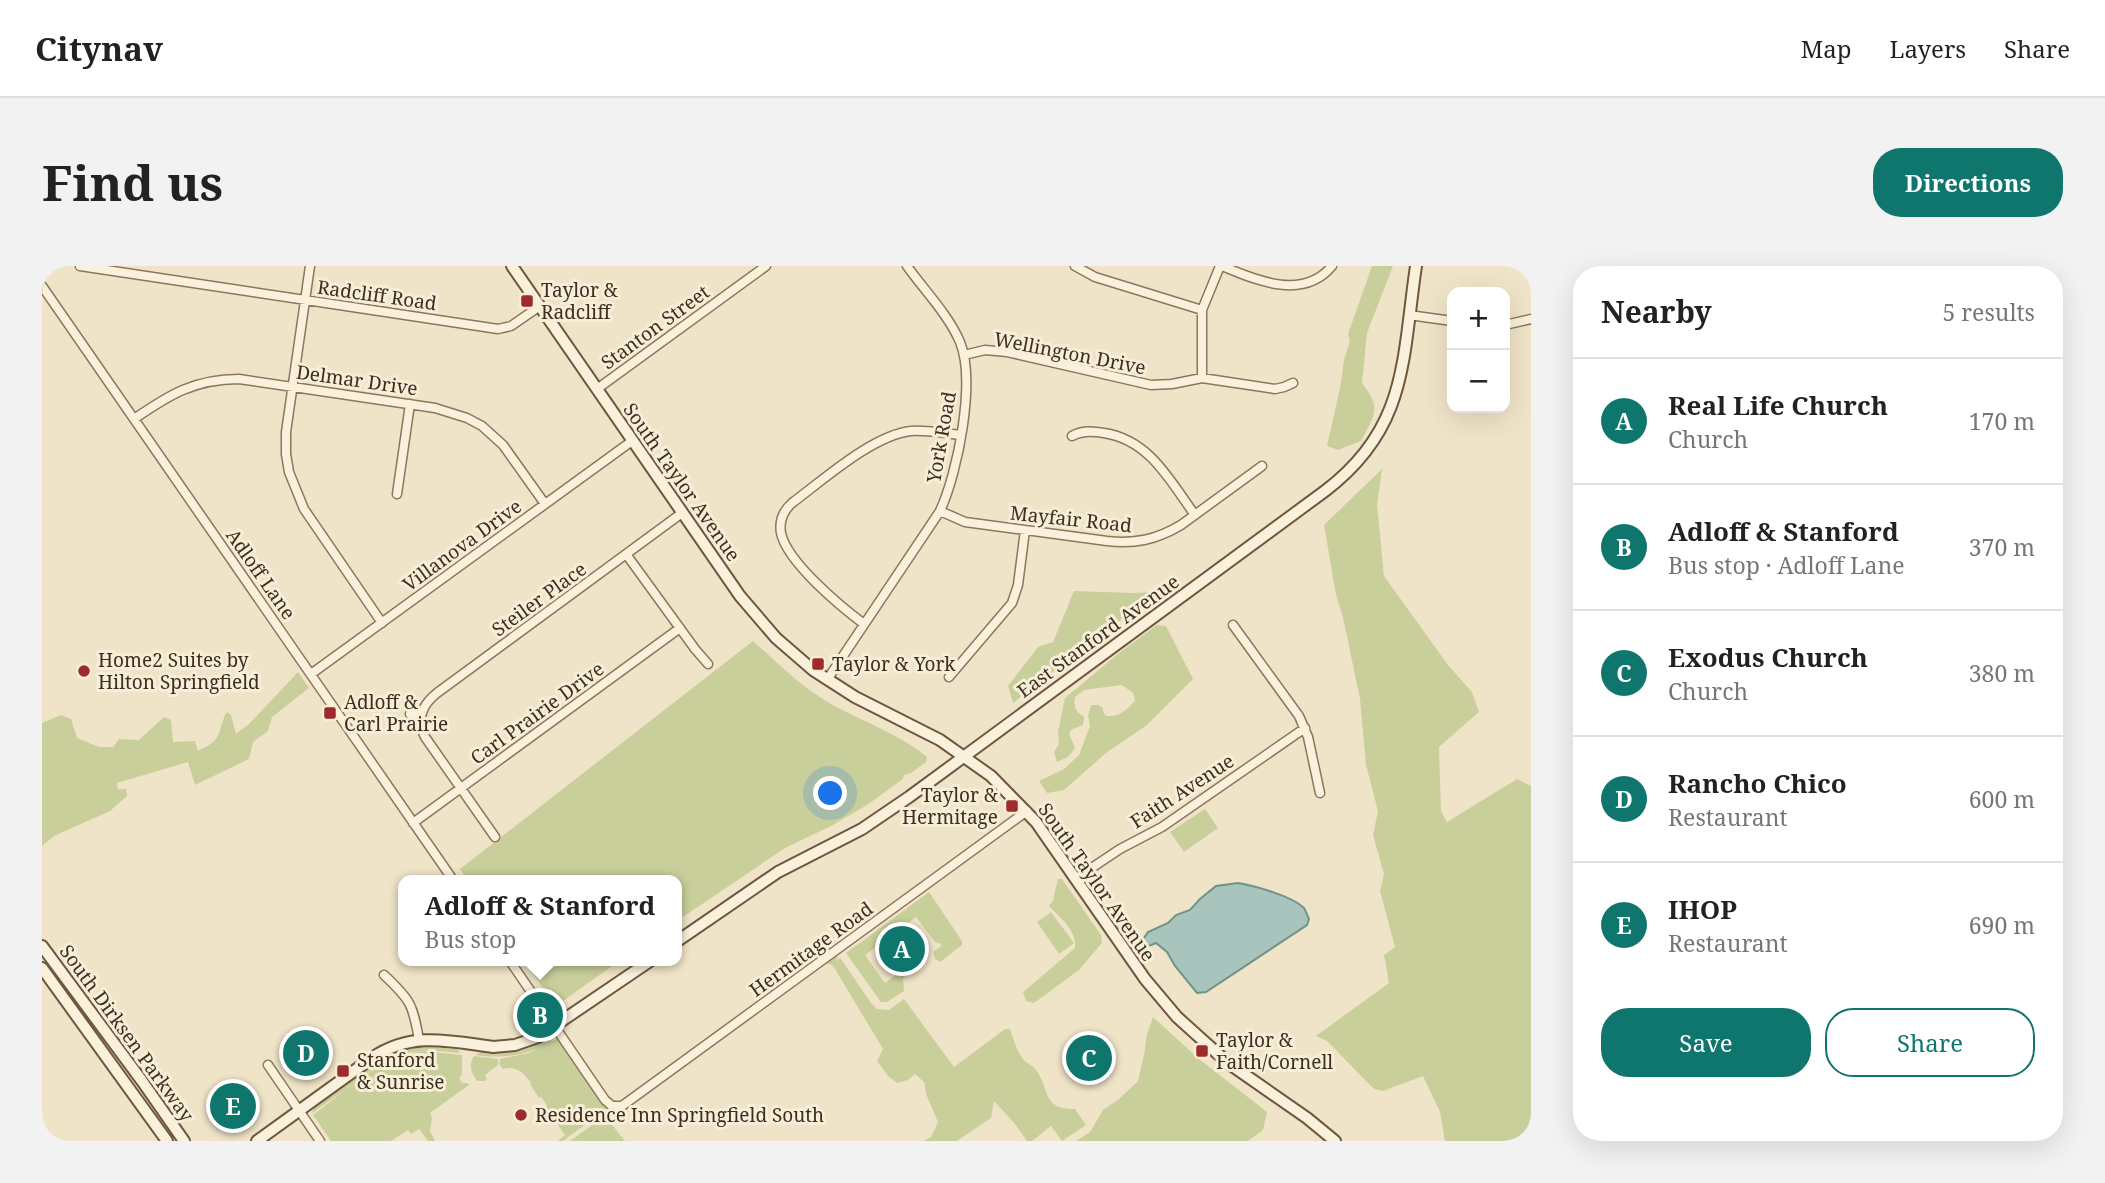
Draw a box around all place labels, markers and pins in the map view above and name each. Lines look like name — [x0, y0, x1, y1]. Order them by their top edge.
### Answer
place label: Taylor & Radcliff — [541, 277, 618, 325]
marker: Taylor & Radcliff — [519, 293, 535, 309]
place label: Home2 Suites by Hilton Springfield — [98, 647, 260, 695]
place label: Taylor & York — [832, 651, 956, 677]
marker: Taylor & York — [810, 656, 826, 672]
marker: Home2 Suites by Hilton Springfield — [76, 663, 92, 679]
place label: Adloff & Carl Prairie — [344, 689, 448, 737]
marker: Adloff & Carl Prairie — [322, 705, 338, 721]
place label: Taylor & Hermitage — [902, 782, 998, 830]
marker: Taylor & Hermitage — [1004, 798, 1020, 814]
pin: A — [879, 923, 925, 975]
pin: B — [517, 989, 563, 1041]
pin: D — [283, 1027, 329, 1079]
place label: Taylor & Faith/Cornell — [1216, 1027, 1333, 1075]
pin: C — [1066, 1032, 1112, 1084]
marker: Taylor & Faith/Cornell — [1194, 1043, 1210, 1059]
place label: Stanford & Sunrise — [357, 1047, 444, 1095]
marker: Stanford & Sunrise — [335, 1063, 351, 1079]
pin: E — [210, 1080, 256, 1132]
place label: Residence Inn Springfield South — [535, 1102, 824, 1128]
marker: Residence Inn Springfield South — [513, 1107, 529, 1123]

